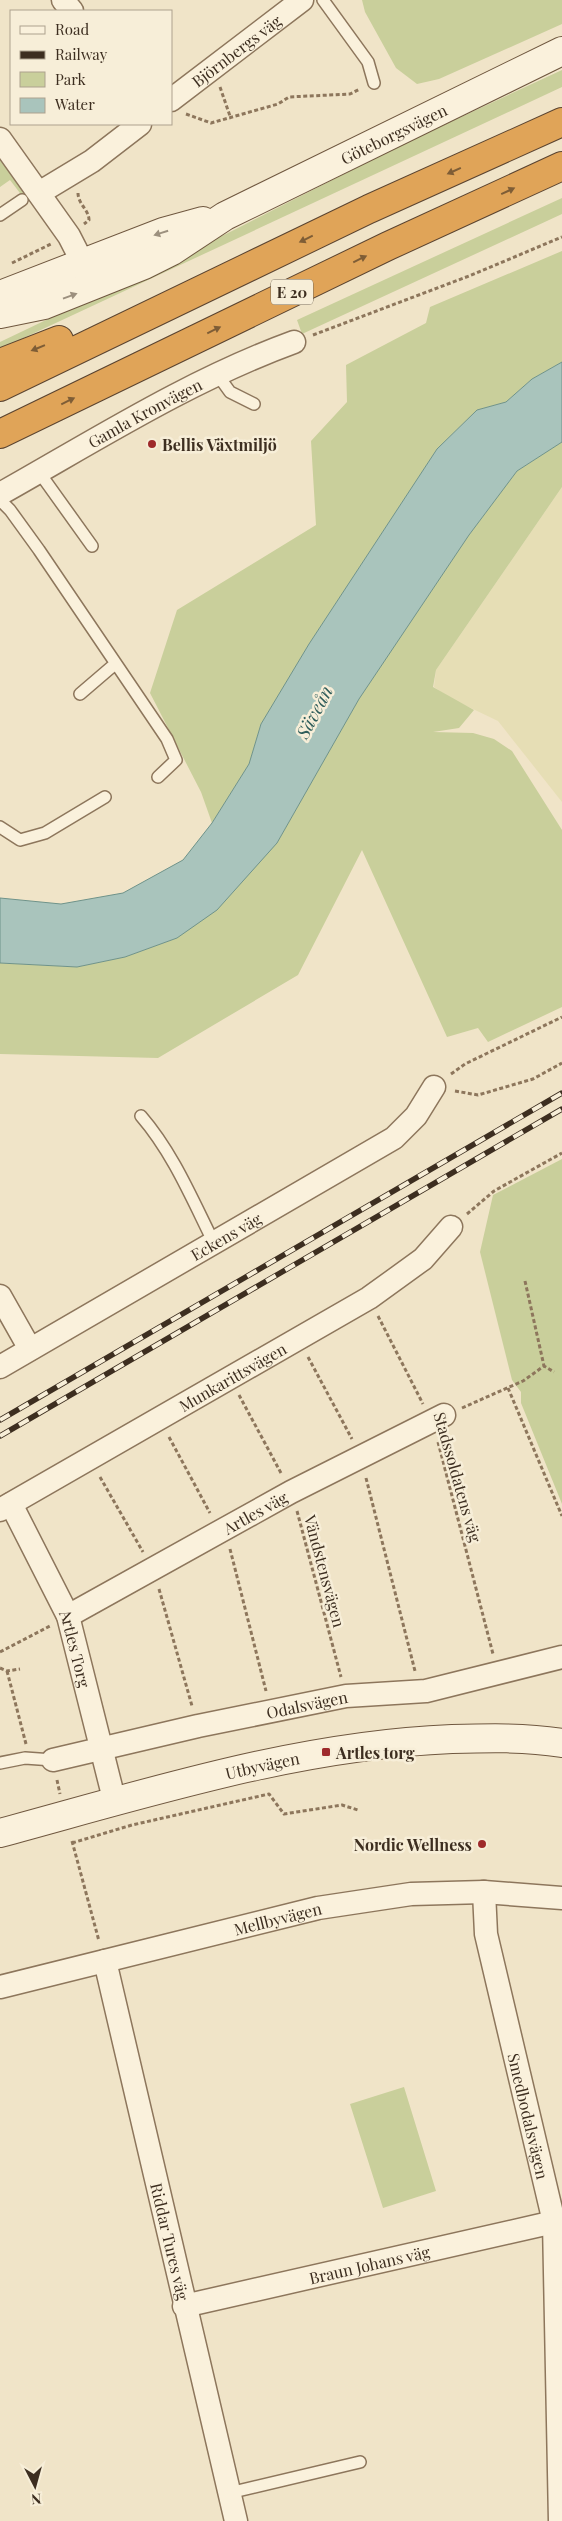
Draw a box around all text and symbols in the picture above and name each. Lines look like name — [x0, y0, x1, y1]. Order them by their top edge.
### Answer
street label: Björnbergs väg — [187, 9, 286, 91]
legend — [10, 10, 172, 125]
text: Road — [55, 19, 89, 39]
text: Railway — [55, 44, 108, 64]
text: Park — [55, 69, 87, 89]
text: Water — [54, 94, 95, 114]
street label: Göteborgsvägen — [337, 98, 451, 168]
one-way arrow — [447, 167, 461, 175]
one-way arrow — [501, 187, 515, 195]
one-way arrow — [153, 230, 168, 238]
one-way arrow — [299, 235, 313, 243]
one-way arrow — [353, 255, 367, 263]
road number: E 20 — [271, 280, 313, 304]
one-way arrow — [63, 292, 78, 300]
one-way arrow — [207, 326, 221, 334]
one-way arrow — [31, 345, 46, 352]
street label: Gamla Kronvägen — [84, 373, 206, 452]
one-way arrow — [61, 396, 75, 404]
place label: Bellis Växtmiljö — [162, 434, 277, 455]
marker: Bellis Växtmiljö — [146, 438, 158, 450]
water label: Säveån — [290, 681, 338, 743]
street label: Eckens väg — [186, 1207, 265, 1265]
street label: Munkarittsvägen — [175, 1337, 290, 1416]
street label: Stadssoldatens väg — [429, 1410, 487, 1545]
street label: Artles väg — [218, 1485, 291, 1539]
street label: Vändstensvägen — [300, 1512, 350, 1630]
street label: Artles Torg — [55, 1604, 96, 1690]
street label: Odalsvägen — [264, 1685, 350, 1722]
place label: Artles torg — [335, 1742, 415, 1763]
marker: Artles torg — [320, 1746, 332, 1758]
street label: Utbyvägen — [223, 1747, 301, 1783]
place label: Nordic Wellness — [354, 1834, 472, 1855]
marker: Nordic Wellness — [476, 1838, 488, 1850]
street label: Mellbyvägen — [232, 1897, 324, 1939]
street label: Smedbodalsvägen — [504, 2051, 554, 2181]
street label: Riddar Tures väg — [147, 2181, 195, 2303]
street label: Braun Johans väg — [307, 2240, 432, 2288]
north arrow — [10, 2461, 60, 2511]
text: N — [30, 2489, 42, 2509]

